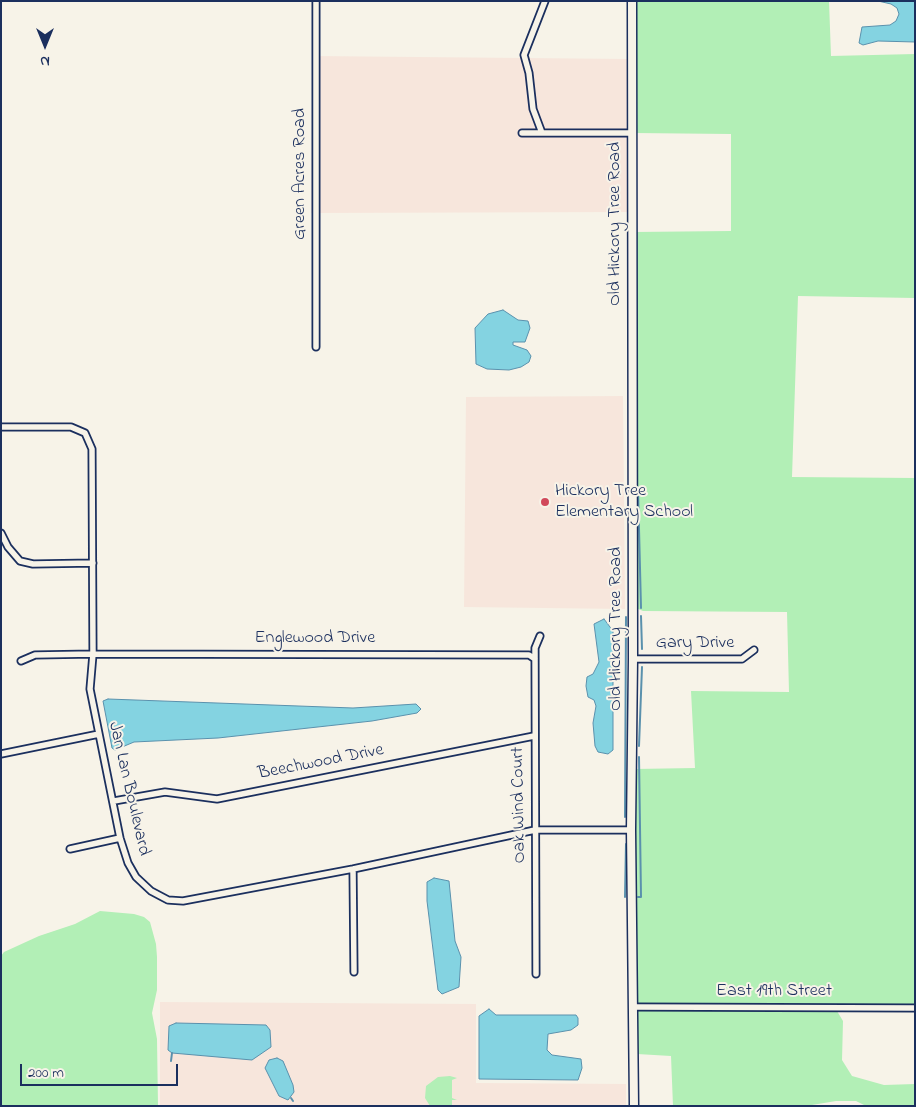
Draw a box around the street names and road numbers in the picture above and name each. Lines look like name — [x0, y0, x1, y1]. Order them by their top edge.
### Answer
street label: Green Acres Road — [290, 108, 312, 240]
street label: Old Hickory Tree Road — [605, 142, 627, 306]
street label: Old Hickory Tree Road — [606, 547, 628, 711]
street label: Englewood Drive — [255, 628, 375, 650]
street label: Gary Drive — [656, 633, 734, 655]
street label: Jan Lan Boulevard — [102, 720, 154, 858]
street label: Beechwood Drive — [256, 740, 386, 786]
street label: Oak Wind Court — [508, 747, 532, 863]
street label: East 19th Street — [716, 981, 832, 1003]

